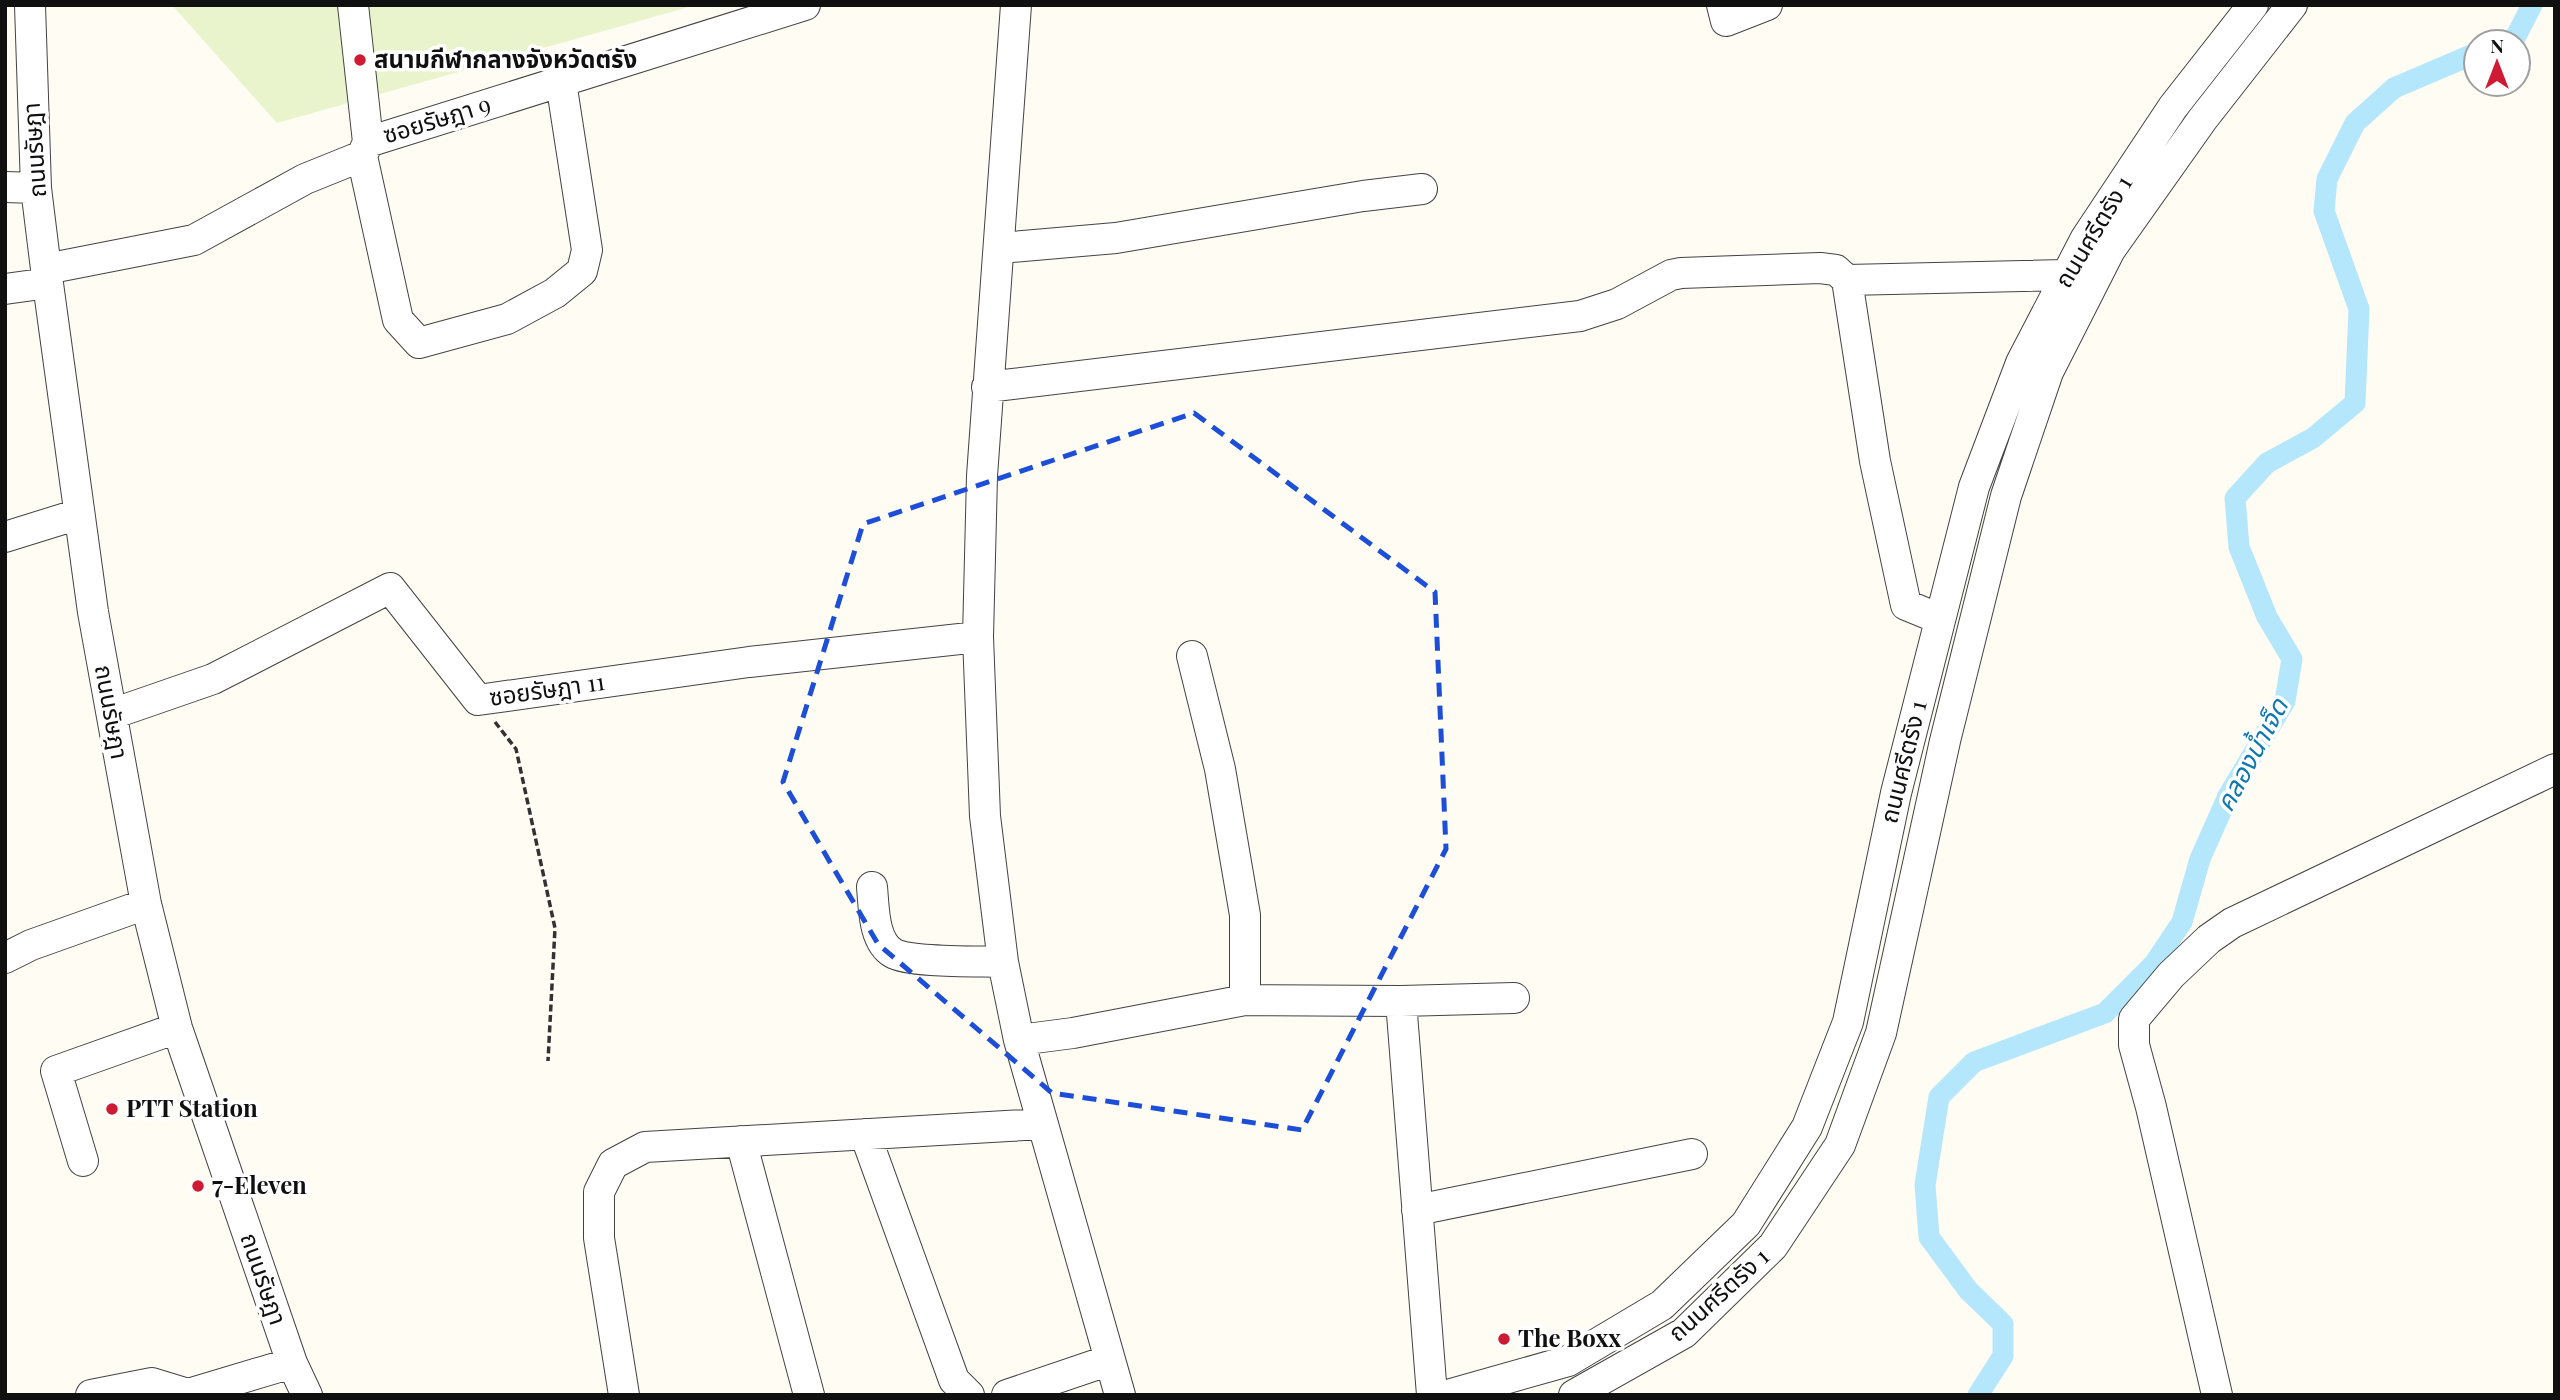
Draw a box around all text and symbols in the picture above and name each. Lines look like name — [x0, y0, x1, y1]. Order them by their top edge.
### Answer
north arrow — [2462, 28, 2532, 98]
text: N — [2490, 32, 2504, 58]
place label: สนามกีฬากลางจังหวัดตรัง — [374, 42, 637, 74]
marker: สนามกีฬากลางจังหวัดตรัง — [352, 52, 368, 68]
street label: ซอยรัษฎา 9 — [379, 87, 494, 150]
street label: ถนนรัษฎา — [14, 102, 52, 199]
street label: ถนนศรีตรัง 1 — [2046, 169, 2138, 293]
street label: ถนนรัษฎา — [89, 662, 137, 761]
street label: ซอยรัษฎา 11 — [487, 664, 607, 712]
water label: คลองน้ำเจ็ด — [2206, 691, 2295, 817]
street label: ถนนศรีตรัง 1 — [1871, 697, 1933, 826]
place label: PTT Station — [126, 1091, 258, 1123]
marker: PTT Station — [104, 1101, 120, 1117]
place label: 7-Eleven — [212, 1168, 307, 1200]
marker: 7-Eleven — [190, 1178, 206, 1194]
street label: ถนนรัษฎา — [234, 1228, 296, 1329]
street label: ถนนศรีตรัง 1 — [1660, 1240, 1775, 1347]
place label: The Boxx — [1518, 1321, 1621, 1353]
marker: The Boxx — [1496, 1331, 1512, 1347]

